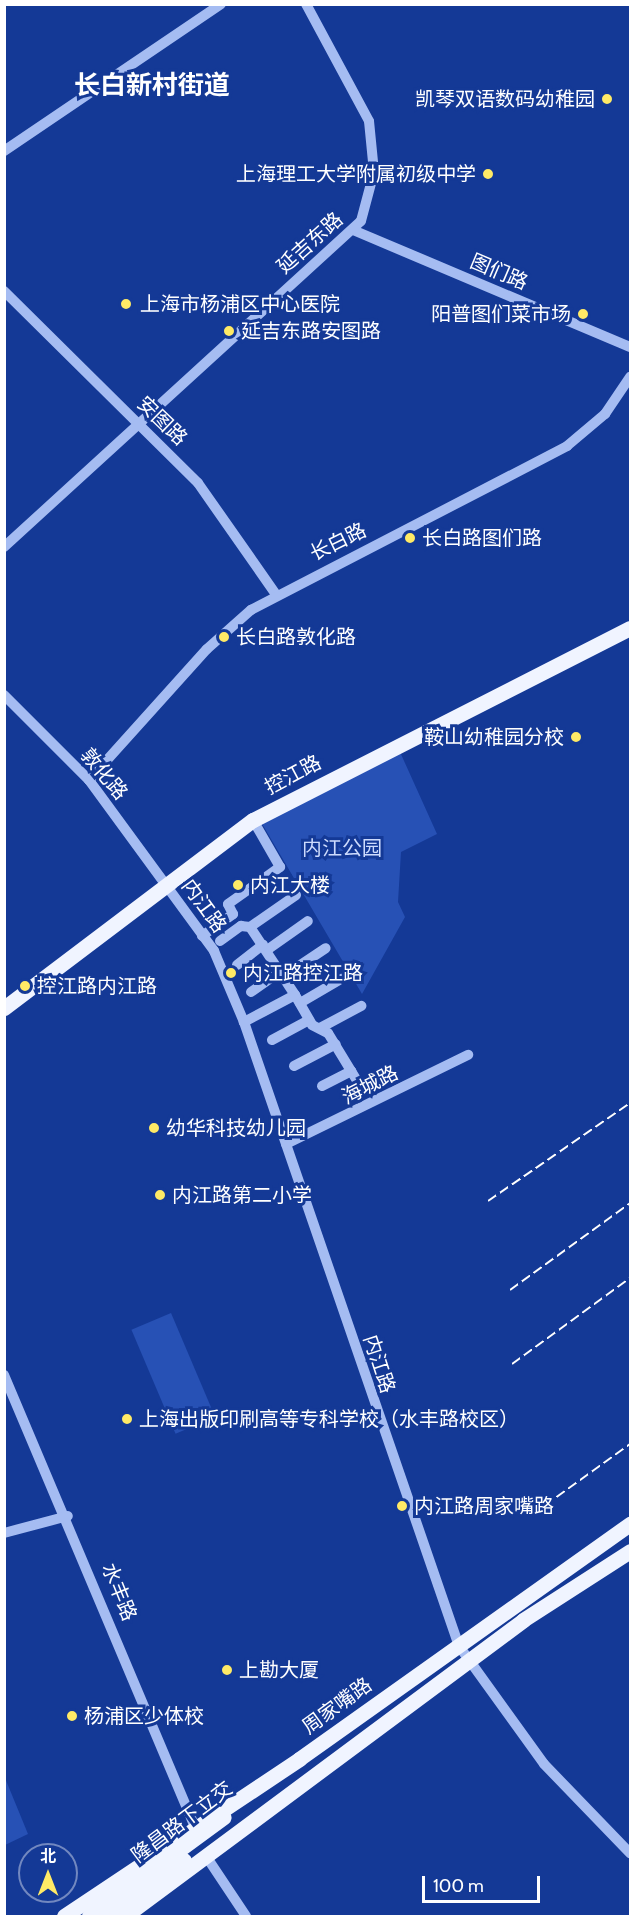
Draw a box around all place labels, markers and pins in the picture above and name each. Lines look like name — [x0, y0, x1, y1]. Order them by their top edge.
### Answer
place label: 凯琴双语数码幼稚园 — [415, 87, 595, 111]
marker: 凯琴双语数码幼稚园 — [600, 92, 614, 106]
place label: 上海理工大学附属初级中学 — [236, 162, 476, 186]
marker: 上海理工大学附属初级中学 — [481, 167, 495, 181]
place label: 上海市杨浦区中心医院 — [140, 292, 340, 316]
marker: 上海市杨浦区中心医院 — [117, 295, 135, 313]
place label: 阳普图们菜市场 — [431, 302, 571, 326]
marker: 阳普图们菜市场 — [576, 307, 590, 321]
place label: 延吉东路安图路 — [241, 319, 381, 343]
marker: 延吉东路安图路 — [222, 324, 236, 338]
place label: 长白路图们路 — [422, 526, 542, 550]
marker: 长白路图们路 — [403, 531, 417, 545]
place label: 长白路敦化路 — [236, 625, 356, 649]
marker: 长白路敦化路 — [217, 630, 231, 644]
place label: 鞍山幼稚园分校 — [424, 725, 564, 749]
marker: 鞍山幼稚园分校 — [569, 730, 583, 744]
place label: 内江大楼 — [250, 873, 330, 897]
marker: 内江大楼 — [231, 878, 245, 892]
place label: 内江路控江路 — [243, 961, 363, 985]
marker: 内江路控江路 — [224, 966, 238, 980]
place label: 控江路内江路 — [37, 974, 157, 998]
marker: 控江路内江路 — [18, 979, 32, 993]
place label: 幼华科技幼儿园 — [166, 1116, 306, 1140]
marker: 幼华科技幼儿园 — [147, 1121, 161, 1135]
place label: 内江路第二小学 — [172, 1183, 312, 1207]
marker: 内江路第二小学 — [153, 1188, 167, 1202]
place label: 上海出版印刷高等专科学校（水丰路校区） — [139, 1407, 519, 1431]
marker: 上海出版印刷高等专科学校（水丰路校区） — [120, 1412, 134, 1426]
place label: 内江路周家嘴路 — [414, 1494, 554, 1518]
marker: 内江路周家嘴路 — [395, 1499, 409, 1513]
place label: 上勘大厦 — [239, 1658, 319, 1682]
marker: 上勘大厦 — [220, 1663, 234, 1677]
place label: 杨浦区少体校 — [84, 1704, 204, 1728]
marker: 杨浦区少体校 — [65, 1709, 79, 1723]

